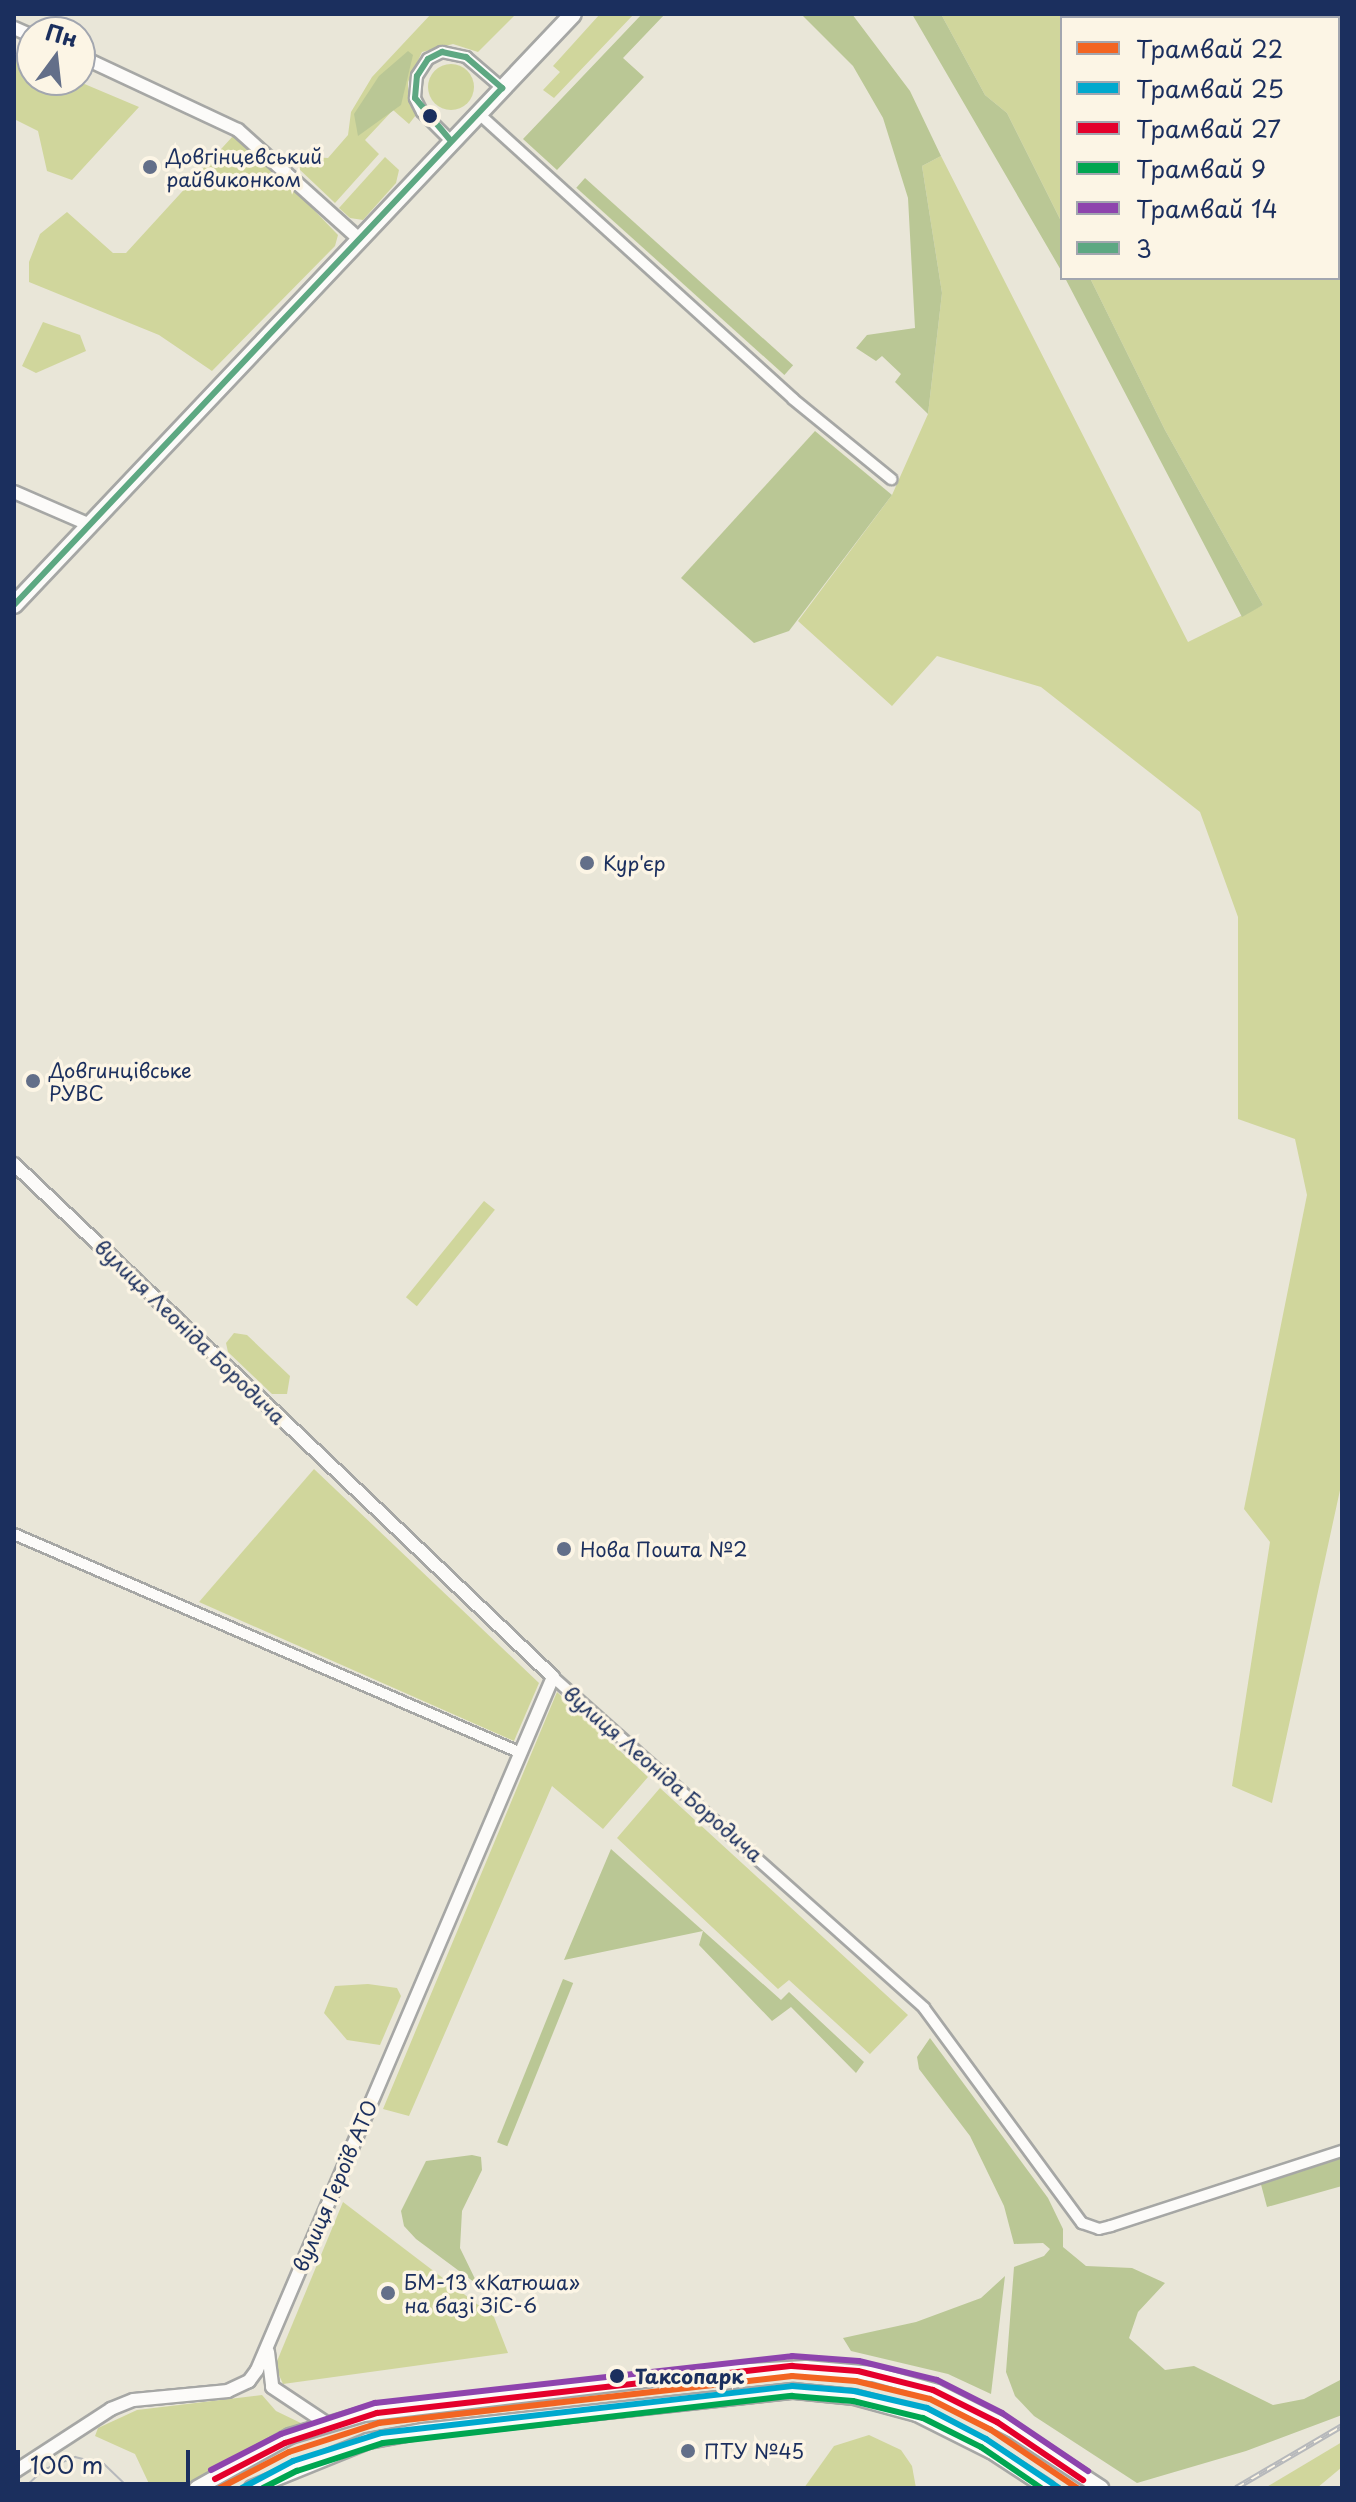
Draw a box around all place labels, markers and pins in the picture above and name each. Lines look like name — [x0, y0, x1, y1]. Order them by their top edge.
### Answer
unlabelled marker — [422, 108, 438, 124]
place label: Довгінцевський райвиконком — [166, 144, 322, 191]
marker: Довгінцевський райвиконком — [141, 158, 159, 176]
place label: Кур'єр — [603, 851, 666, 875]
marker: Кур'єр — [578, 854, 596, 872]
place label: Довгинцівське РУВС — [49, 1058, 192, 1105]
marker: Довгинцівське РУВС — [24, 1072, 42, 1090]
place label: Нова Пошта №2 — [580, 1537, 749, 1561]
marker: Нова Пошта №2 — [555, 1540, 573, 1558]
place label: БМ-13 «Катюша» на базі ЗіС-6 — [404, 2270, 580, 2317]
marker: БМ-13 «Катюша» на базі ЗіС-6 — [379, 2284, 397, 2302]
place label: Таксопарк — [635, 2364, 744, 2388]
marker: Таксопарк — [606, 2365, 628, 2387]
place label: ПТУ №45 — [704, 2439, 804, 2463]
marker: ПТУ №45 — [679, 2442, 697, 2460]

